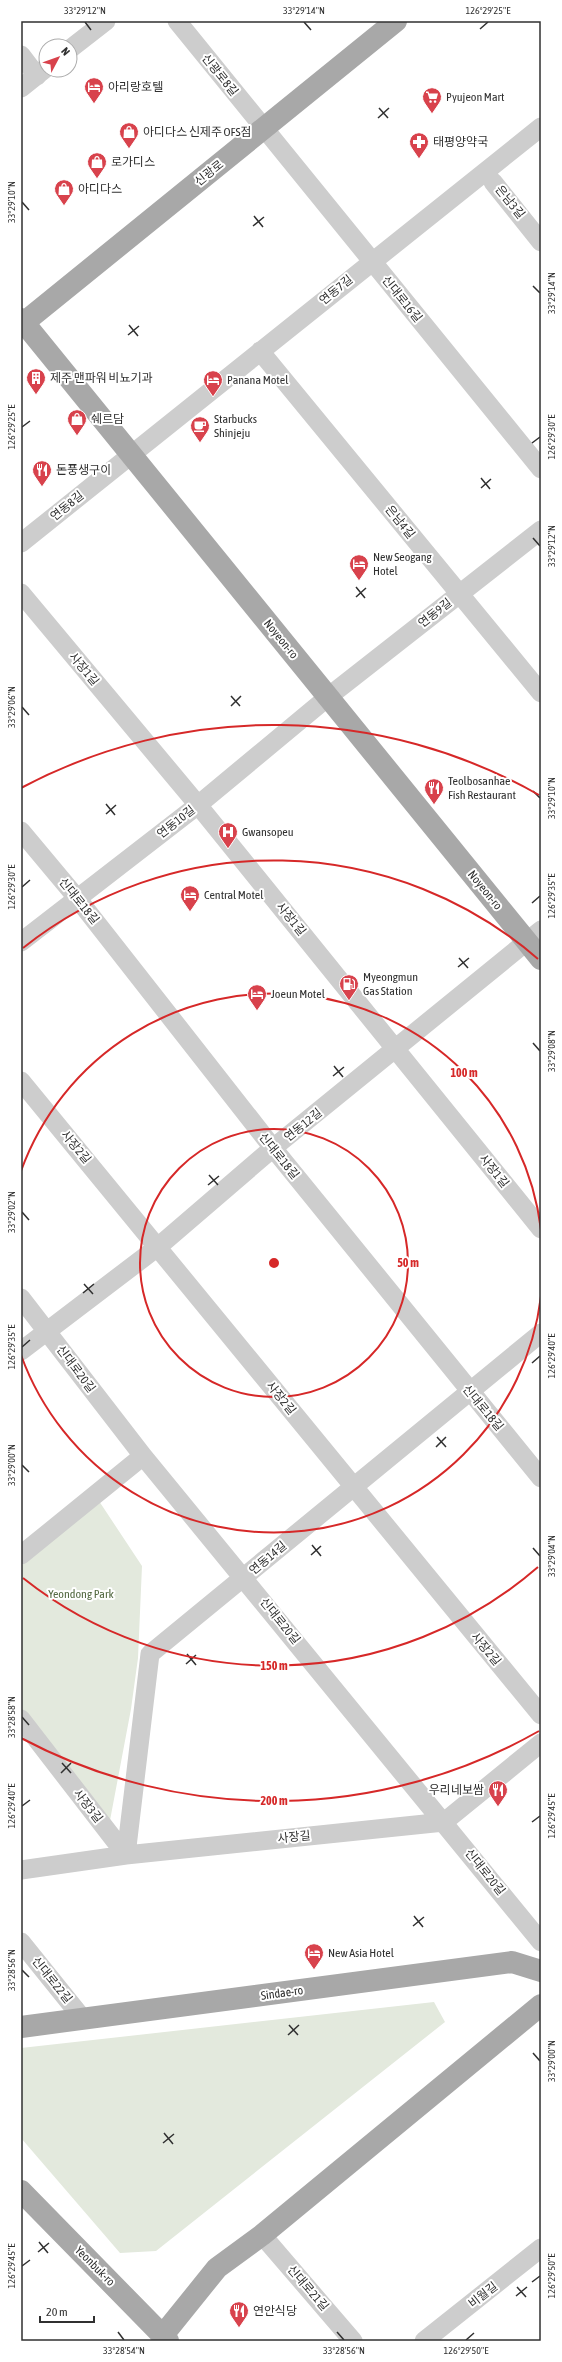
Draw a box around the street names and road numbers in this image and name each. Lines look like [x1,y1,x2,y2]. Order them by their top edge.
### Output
street label: 신광로8길 [199,51,241,99]
street label: 신광로 [192,157,226,189]
street label: 은남3길 [492,183,528,221]
street label: 연동7길 [317,272,355,308]
street label: 신대로16길 [379,273,425,325]
street label: 연동8길 [48,488,86,524]
street label: 은남4길 [382,503,418,541]
street label: 연동9길 [415,596,455,630]
street label: Noyeon-ro [261,617,301,662]
street label: 사장1길 [66,650,102,688]
street label: 연동10길 [154,803,198,841]
street label: Noyeon-ro [465,868,505,913]
street label: 신대로18길 [56,875,102,927]
street label: 사장1길 [273,900,309,938]
street label: 연동12길 [281,1106,325,1144]
street label: 사장2길 [58,1128,94,1166]
street label: 신대로18길 [256,1130,302,1182]
street label: 사장1길 [476,1152,512,1190]
street label: 신대로20길 [54,1343,98,1395]
street label: 사장2길 [263,1379,299,1417]
street label: 신대로18길 [460,1382,506,1434]
street label: 연동14길 [246,1538,290,1578]
street label: 신대로20길 [257,1595,303,1647]
street label: 사장2길 [468,1630,504,1668]
street label: 사장3길 [71,1786,105,1826]
street label: 사장길 [277,1828,311,1846]
street label: 신대로20길 [462,1846,508,1898]
street label: 신대로22길 [29,1954,75,2006]
street label: Sindae-ro [260,1983,304,2003]
street label: Yeonbuk-ro [72,2243,118,2289]
street label: 신대로21길 [285,2262,331,2314]
street label: 비월길 [466,2279,500,2311]

